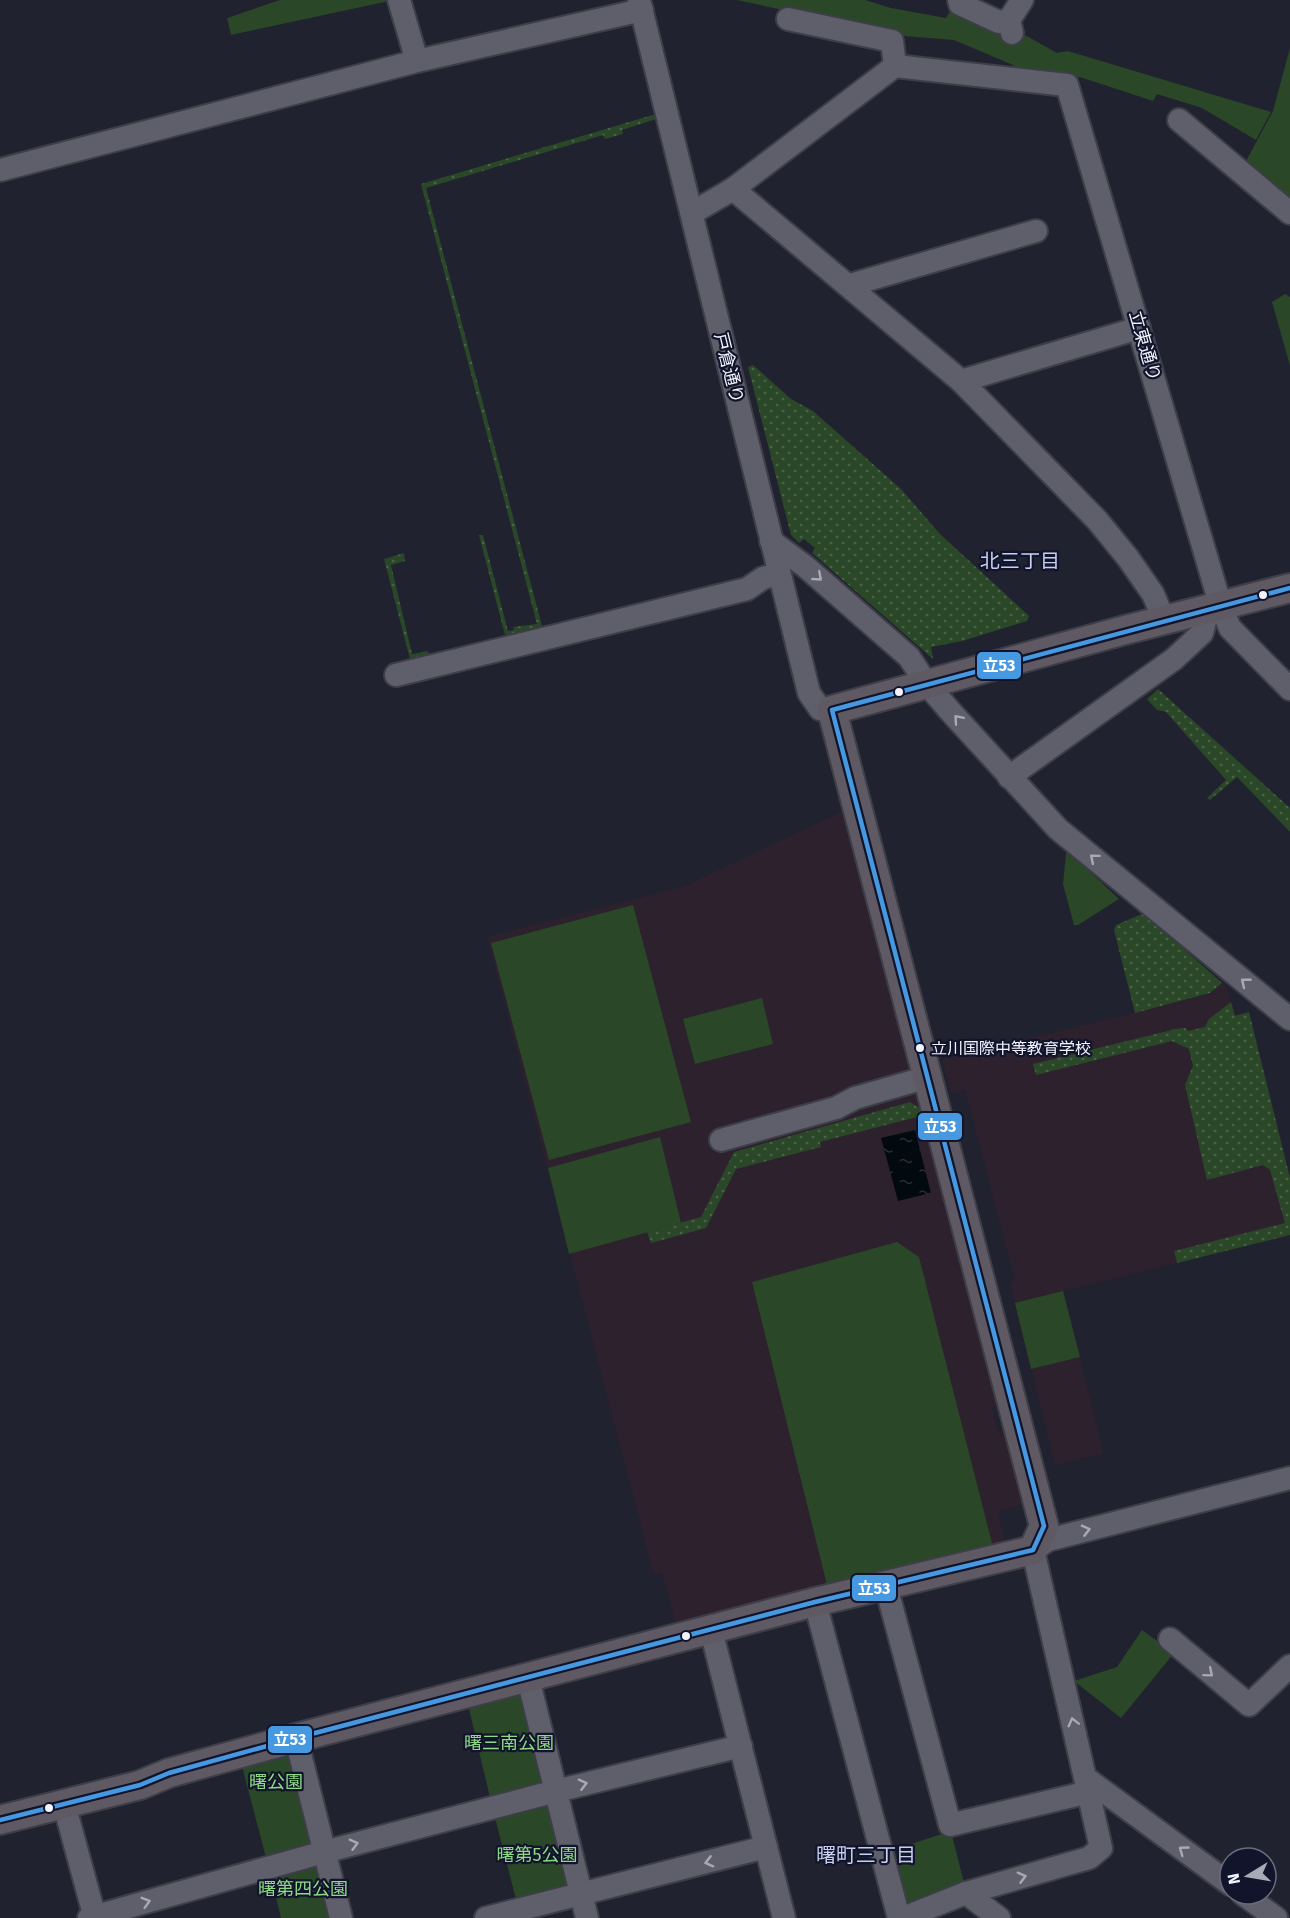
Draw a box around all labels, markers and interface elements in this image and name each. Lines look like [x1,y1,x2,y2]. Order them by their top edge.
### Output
street label: 立東通り [1125,308,1165,384]
street label: 戸倉通り [710,330,748,406]
district label: 北三丁目 [980,549,1060,573]
one-way arrow [811,570,821,581]
unlabelled marker [1257,589,1269,601]
line badge: 立53 [976,651,1022,680]
text: 立53 [983,656,1015,675]
unlabelled marker [893,686,905,698]
one-way arrow [954,715,965,726]
one-way arrow [1090,855,1101,866]
one-way arrow [1240,978,1251,989]
place label: 立川国際中等教育学校 [931,1039,1091,1058]
marker: 立川国際中等教育学校 [914,1042,926,1054]
line badge: 立53 [917,1112,963,1141]
text: 立53 [924,1117,956,1136]
one-way arrow [1081,1524,1091,1537]
line badge: 立53 [851,1574,897,1602]
text: 立53 [858,1579,890,1598]
unlabelled marker [680,1630,692,1642]
one-way arrow [1202,1665,1213,1676]
one-way arrow [1068,1717,1081,1727]
line badge: 立53 [267,1725,313,1754]
text: 立53 [274,1730,306,1749]
park label: 曙三南公園 [464,1732,554,1754]
park label: 曙公園 [249,1771,303,1793]
one-way arrow [578,1779,588,1792]
unlabelled marker [43,1802,55,1814]
one-way arrow [348,1839,359,1851]
district label: 曙町三丁目 [816,1843,916,1867]
park label: 曙第5公園 [496,1844,578,1866]
one-way arrow [1178,1846,1189,1857]
north arrow [1218,1846,1278,1906]
one-way arrow [705,1854,715,1867]
one-way arrow [1016,1872,1027,1884]
text: N [1223,1872,1244,1886]
park label: 曙第四公園 [258,1878,348,1900]
one-way arrow [140,1897,151,1909]

